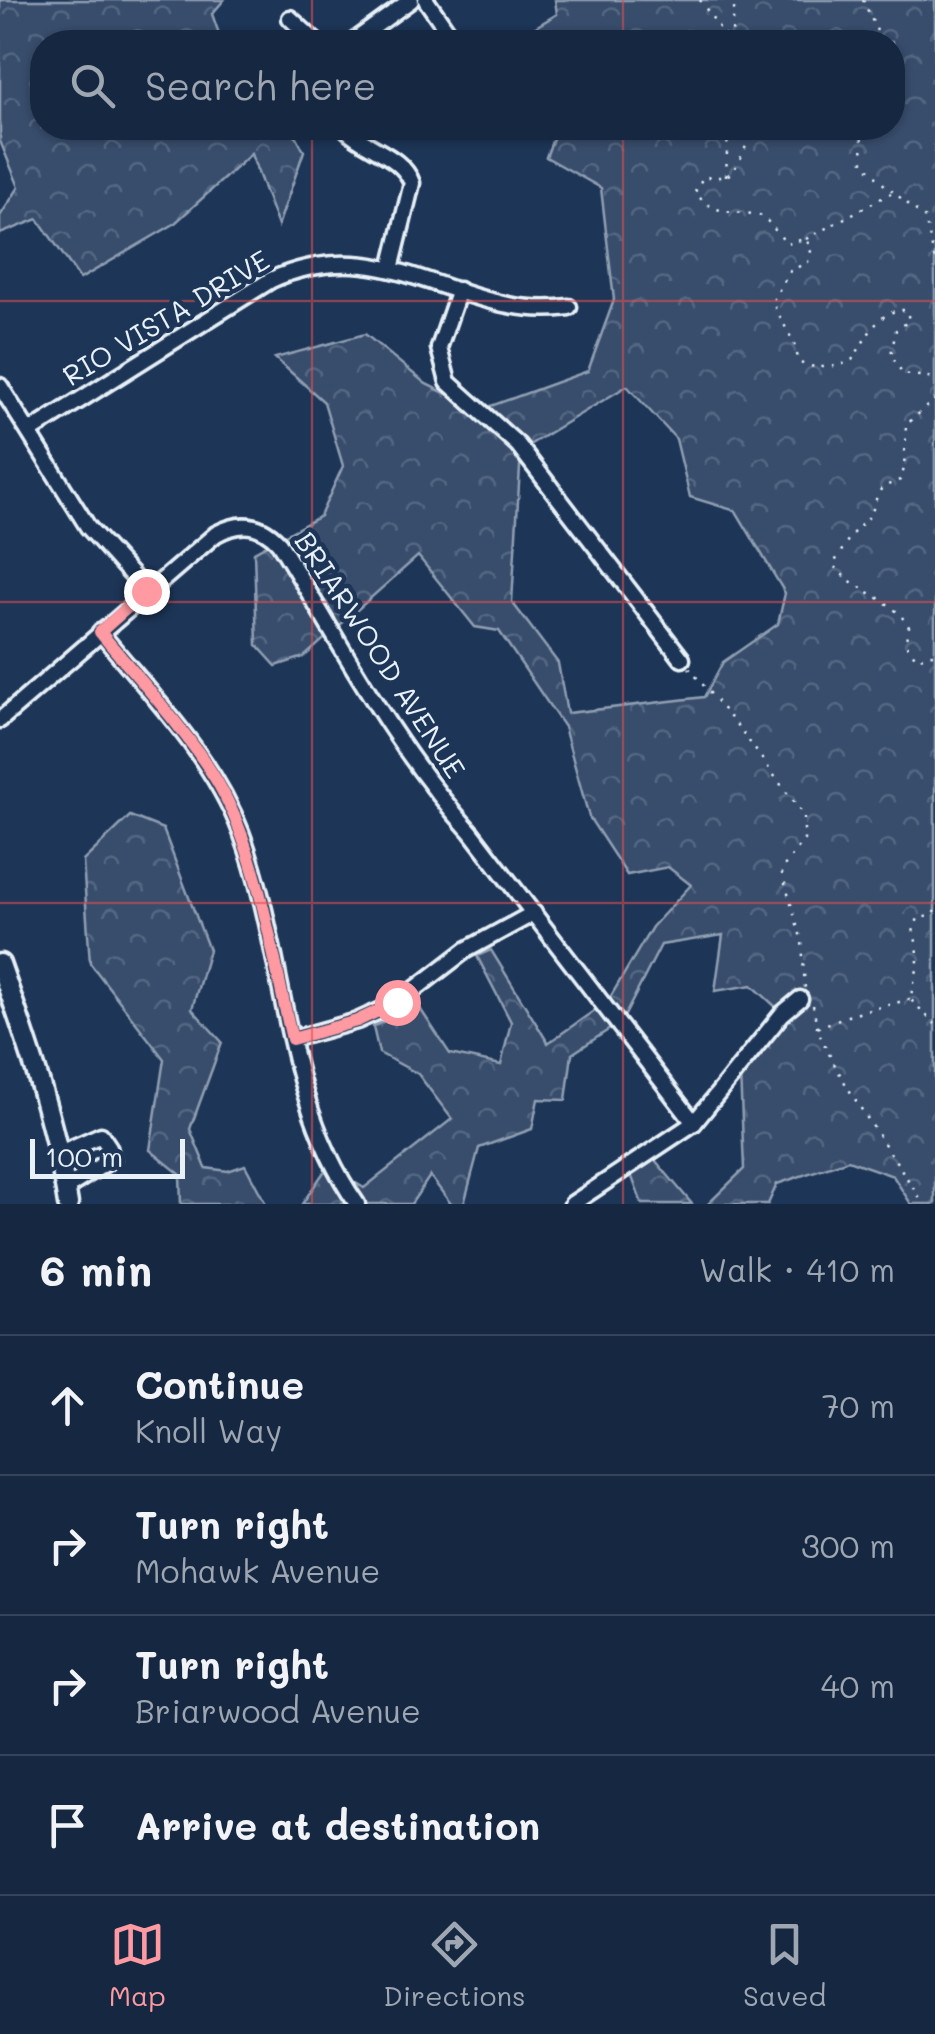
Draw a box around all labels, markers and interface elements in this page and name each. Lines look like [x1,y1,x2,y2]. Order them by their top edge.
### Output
search box [30,30,905,140]
icon: search [65,58,120,113]
text: Search here [145,60,376,110]
street label: RIO VISTA DRIVE [56,241,275,393]
street label: BRIARWOOD AVENUE [288,524,474,784]
route end [124,569,170,615]
route start [375,980,421,1026]
scale bar [30,1134,185,1178]
text: 100 m [45,1138,123,1174]
text: 6 min [40,1242,152,1297]
text: Walk · 410 m [699,1248,895,1290]
text: Continue [135,1359,304,1409]
icon: ahead [40,1378,95,1433]
text: 70 m [822,1384,895,1426]
text: Knoll Way [135,1409,282,1451]
text: Turn right [135,1499,329,1549]
icon: right [40,1518,95,1573]
text: 300 m [801,1524,895,1566]
text: Mohawk Avenue [135,1549,380,1591]
text: Turn right [135,1639,329,1689]
icon: right [40,1658,95,1713]
text: 40 m [821,1664,895,1706]
text: Briarwood Avenue [135,1689,421,1731]
icon: arrive [40,1798,95,1853]
text: Arrive at destination [135,1800,540,1850]
tab: Map [109,1917,166,2013]
tab: Directions [383,1917,526,2013]
tab: Saved [743,1917,826,2013]

